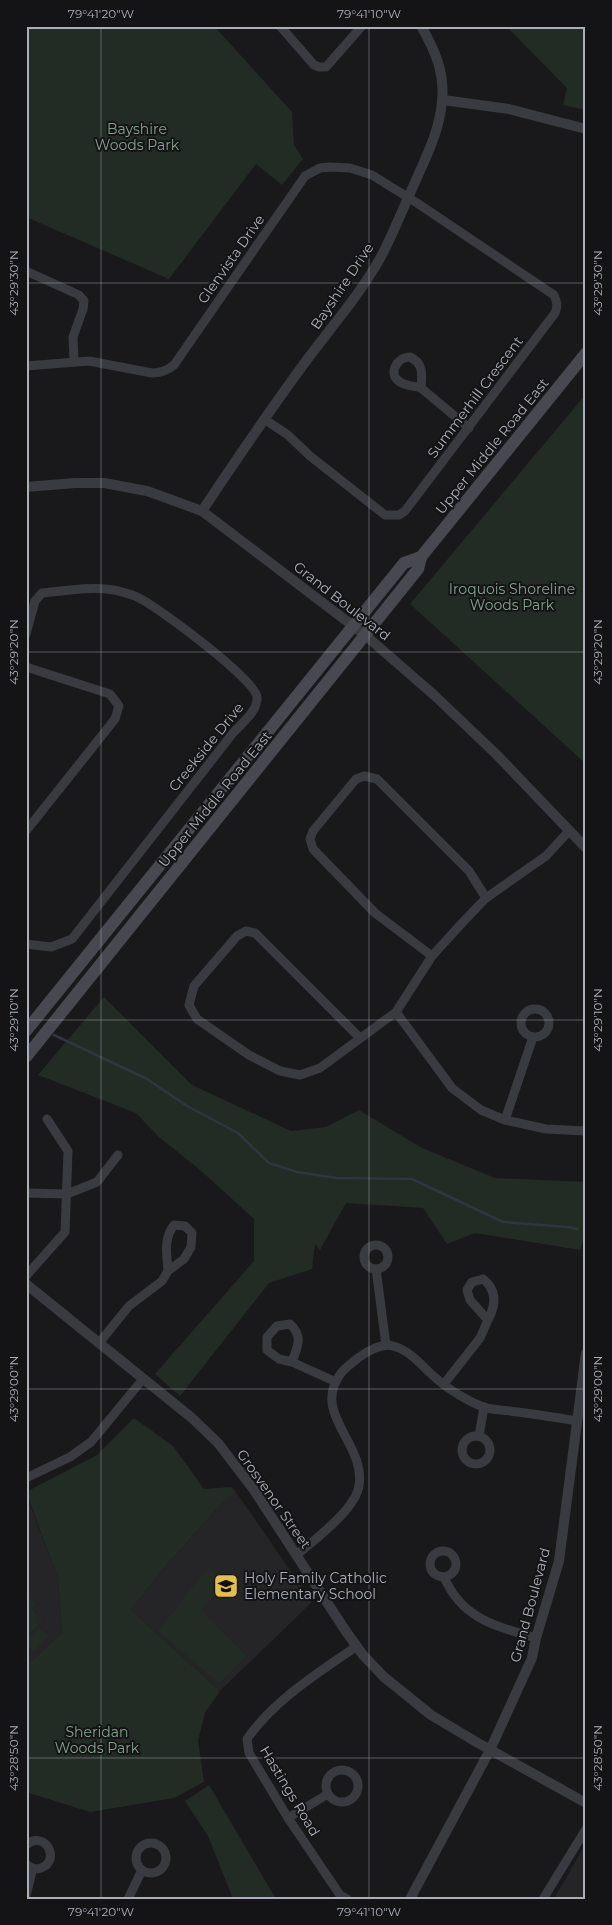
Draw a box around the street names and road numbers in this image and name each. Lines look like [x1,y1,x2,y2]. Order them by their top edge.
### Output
street label: Glenvista Drive [194,211,268,307]
street label: Bayshire Drive [306,239,378,333]
street label: Summerhill Crescent [423,332,527,462]
street label: Upper Middle Road East [431,374,553,518]
street label: Grand Boulevard [290,558,394,644]
street label: Creekside Drive [165,699,247,795]
street label: Upper Middle Road East [154,727,276,871]
street label: Grosvenor Street [233,1446,315,1553]
street label: Grand Boulevard [506,1546,554,1664]
street label: Hastings Road [256,1743,324,1839]

